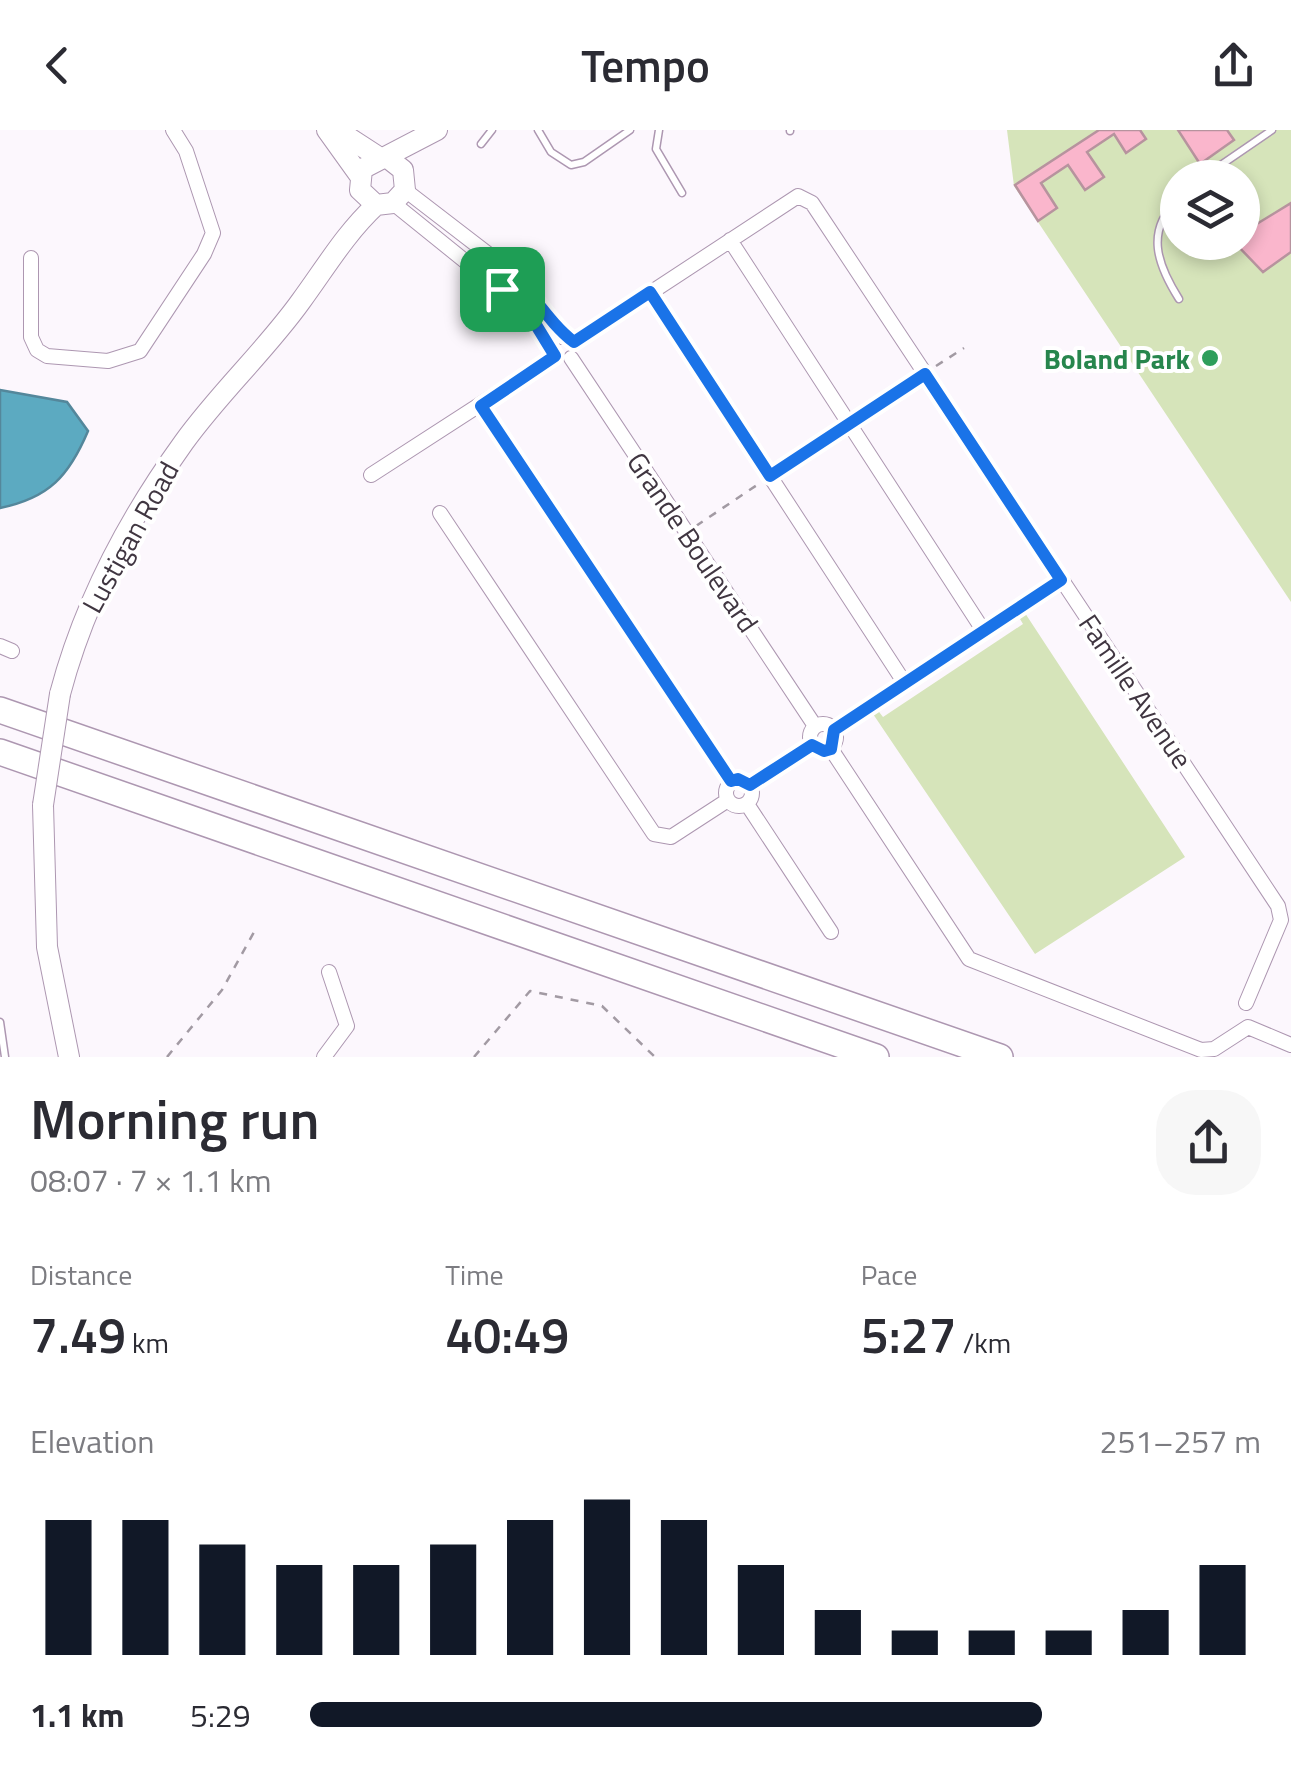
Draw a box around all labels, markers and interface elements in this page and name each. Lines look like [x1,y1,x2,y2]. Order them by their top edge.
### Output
text: Tempo [581,31,710,99]
icon: back [30,38,85,93]
icon: share [1206,38,1261,93]
map controls [1160,160,1260,260]
button: layers [1160,160,1260,260]
pin [460,247,545,332]
icon: arrive [475,262,530,317]
place label: Boland Park [1044,337,1191,380]
marker: Boland Park [1199,347,1221,369]
street label: Grande Boulevard [617,443,769,641]
street label: Lustigan Road [71,453,189,621]
street label: Famille Avenue [1068,605,1204,777]
text: Morning run [30,1077,319,1160]
button: share [1156,1090,1261,1195]
text: 08:07 · 7 × 1.1 km [30,1156,271,1204]
text: Distance [30,1253,132,1296]
text: Time [445,1253,504,1296]
text: Pace [861,1253,917,1296]
text: 7.49 [30,1296,126,1372]
text: 40:49 [445,1296,569,1372]
text: 5:27 [861,1296,957,1372]
text: km [126,1321,169,1364]
text: /km [957,1321,1011,1364]
text: Elevation [30,1417,154,1465]
text: 251–257 m [1099,1417,1261,1465]
text: 1.1 km [30,1691,124,1739]
text: 5:29 [190,1691,251,1739]

